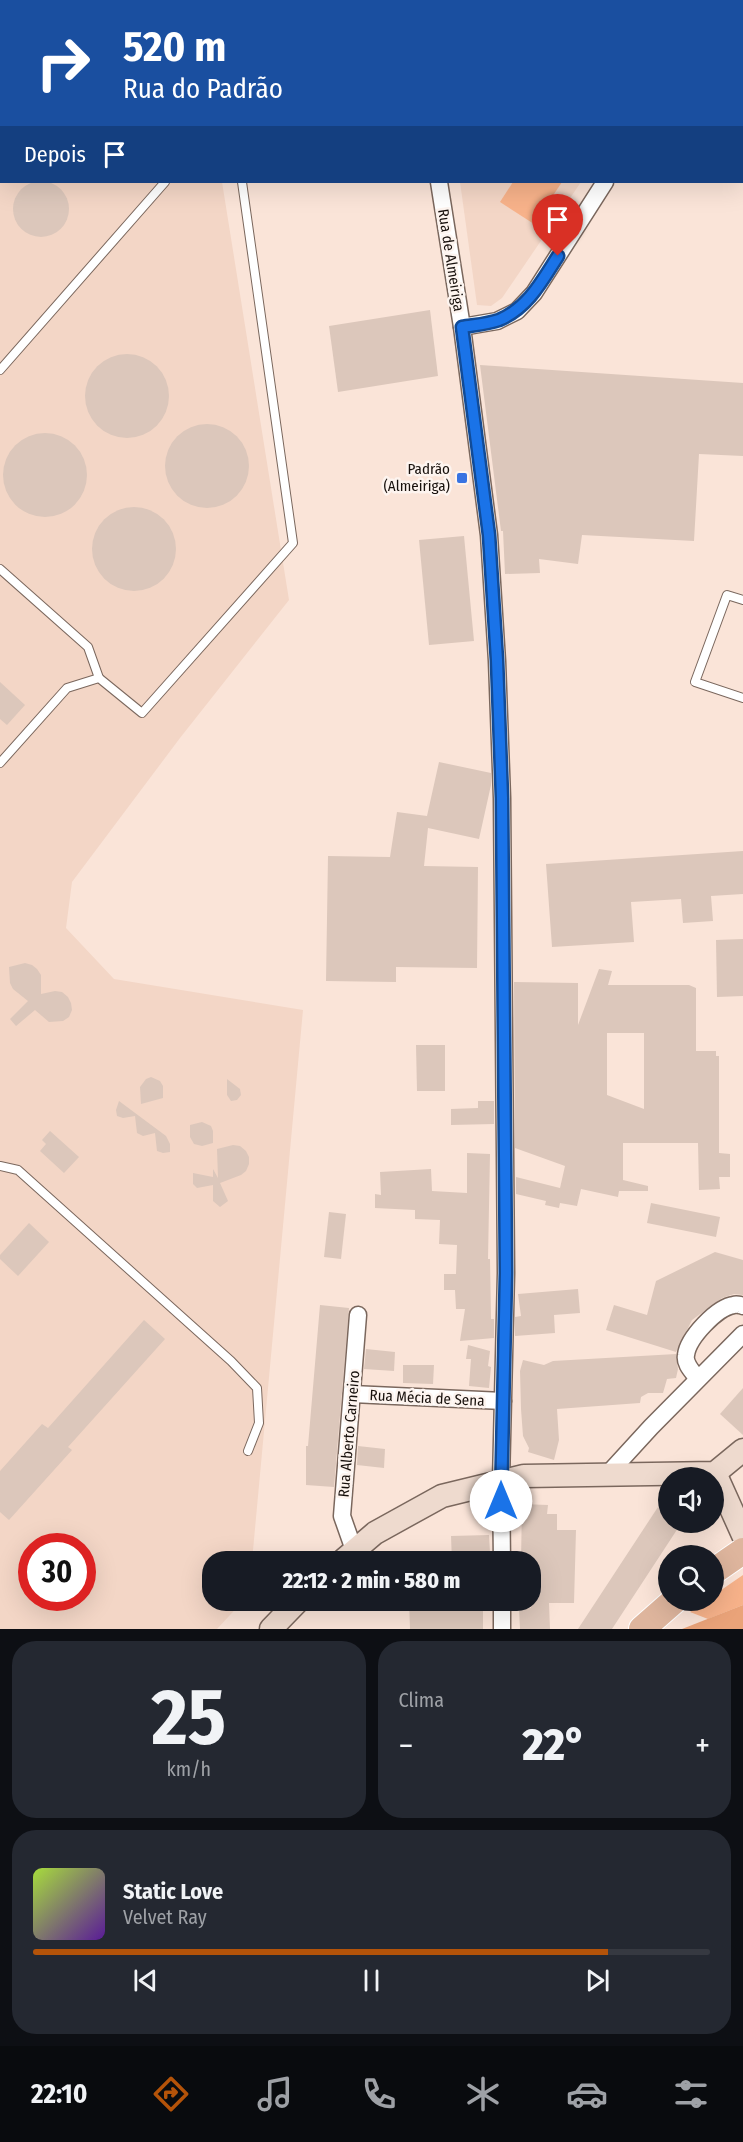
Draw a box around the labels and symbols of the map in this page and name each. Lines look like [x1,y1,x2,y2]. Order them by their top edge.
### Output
pin [532,194,583,256]
street label: Rua de Almeiriga [434,207,468,313]
place label: Padrão (Almeiriga) [383,460,450,495]
marker: Padrão (Almeiriga) [455,471,469,485]
street label: Rua Alberto Carneiro [334,1370,364,1498]
street label: Rua Mécia de Sena [369,1386,485,1410]
position arrow [469,1469,533,1533]
speed limit sign: 30 [18,1533,96,1611]

